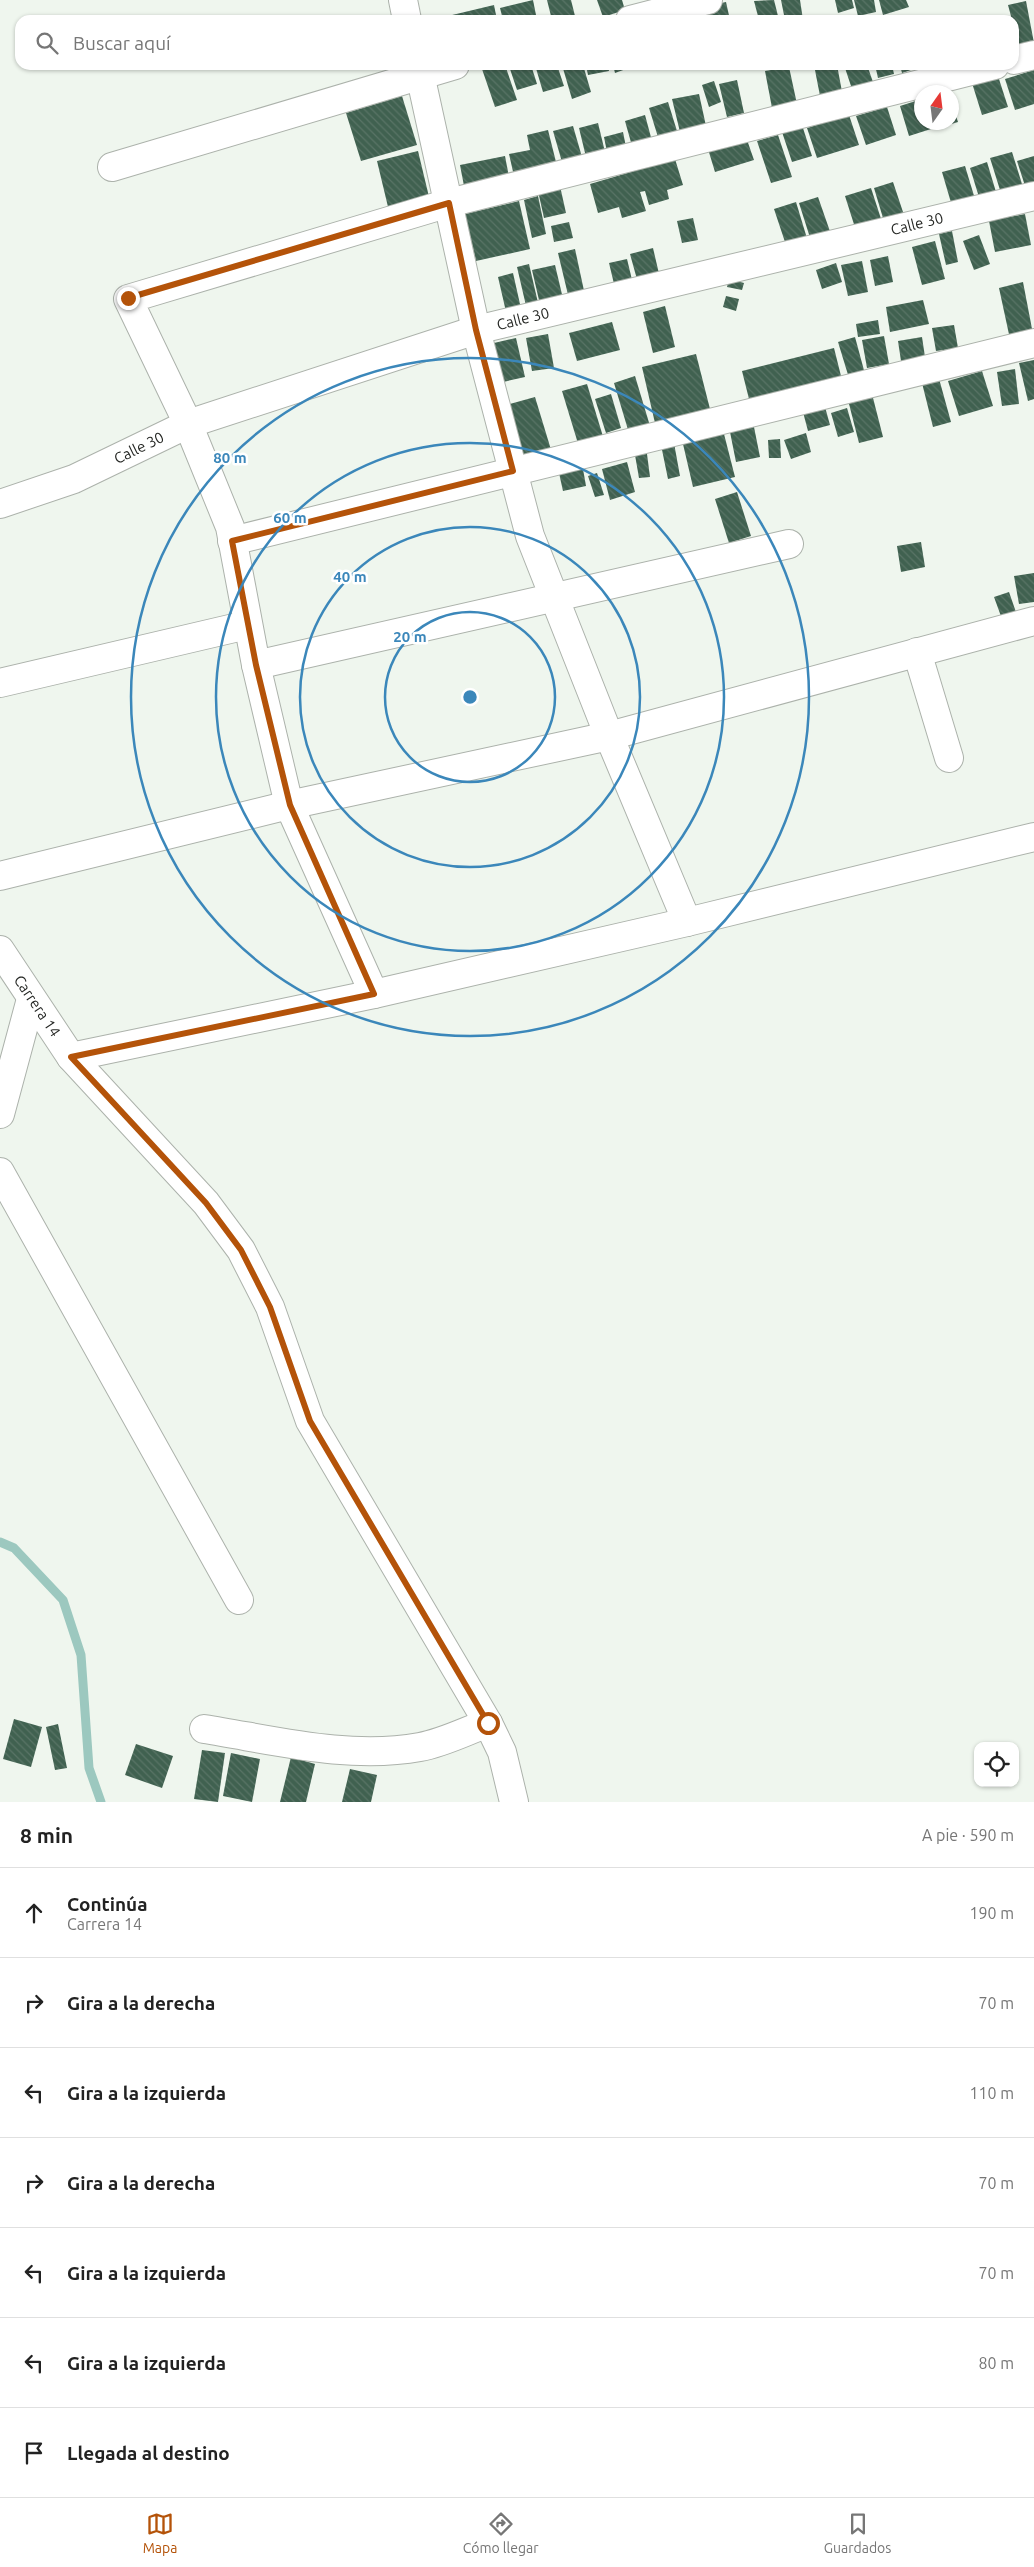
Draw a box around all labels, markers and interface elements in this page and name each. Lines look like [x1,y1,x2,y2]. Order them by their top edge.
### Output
search box [15,15,1019,70]
icon: search [33,29,61,57]
text: Buscar aquí [73,32,171,54]
north arrow [914,85,959,130]
street label: Calle 30 [889,209,945,238]
route end [117,287,140,310]
street label: Calle 30 [495,304,551,333]
street label: Calle 30 [111,428,167,467]
text: 80 m [213,449,247,466]
text: 60 m [273,509,307,526]
text: 40 m [333,568,367,585]
text: 20 m [393,628,427,645]
centre of rings [461,688,479,706]
street label: Carrera 14 [11,972,64,1040]
route start [477,1712,500,1735]
map controls [974,1742,1019,1787]
button: locate [974,1742,1019,1787]
text: 8 min [20,1823,73,1847]
text: A pie · 590 m [922,1826,1014,1844]
text: Continúa [67,1893,148,1915]
icon: ahead [20,1899,48,1927]
text: 190 m [969,1904,1014,1922]
text: Carrera 14 [67,1915,142,1933]
icon: right [20,1989,48,2017]
text: Gira a la derecha [67,1992,215,2014]
text: 70 m [978,1994,1014,2012]
icon: left [20,2079,48,2107]
text: Gira a la izquierda [67,2082,226,2104]
text: 110 m [969,2084,1014,2102]
icon: right [20,2169,48,2197]
text: Gira a la derecha [67,2172,215,2194]
text: 70 m [978,2174,1014,2192]
icon: left [20,2259,48,2287]
text: Gira a la izquierda [67,2262,226,2284]
text: 70 m [978,2264,1014,2282]
icon: left [20,2349,48,2377]
text: Gira a la izquierda [67,2352,226,2374]
text: 80 m [978,2354,1014,2372]
icon: arrive [20,2439,48,2467]
text: Llegada al destino [67,2442,230,2464]
tab: Mapa [143,2510,177,2556]
tab: Cómo llegar [463,2510,538,2556]
tab: Guardados [824,2510,891,2556]

